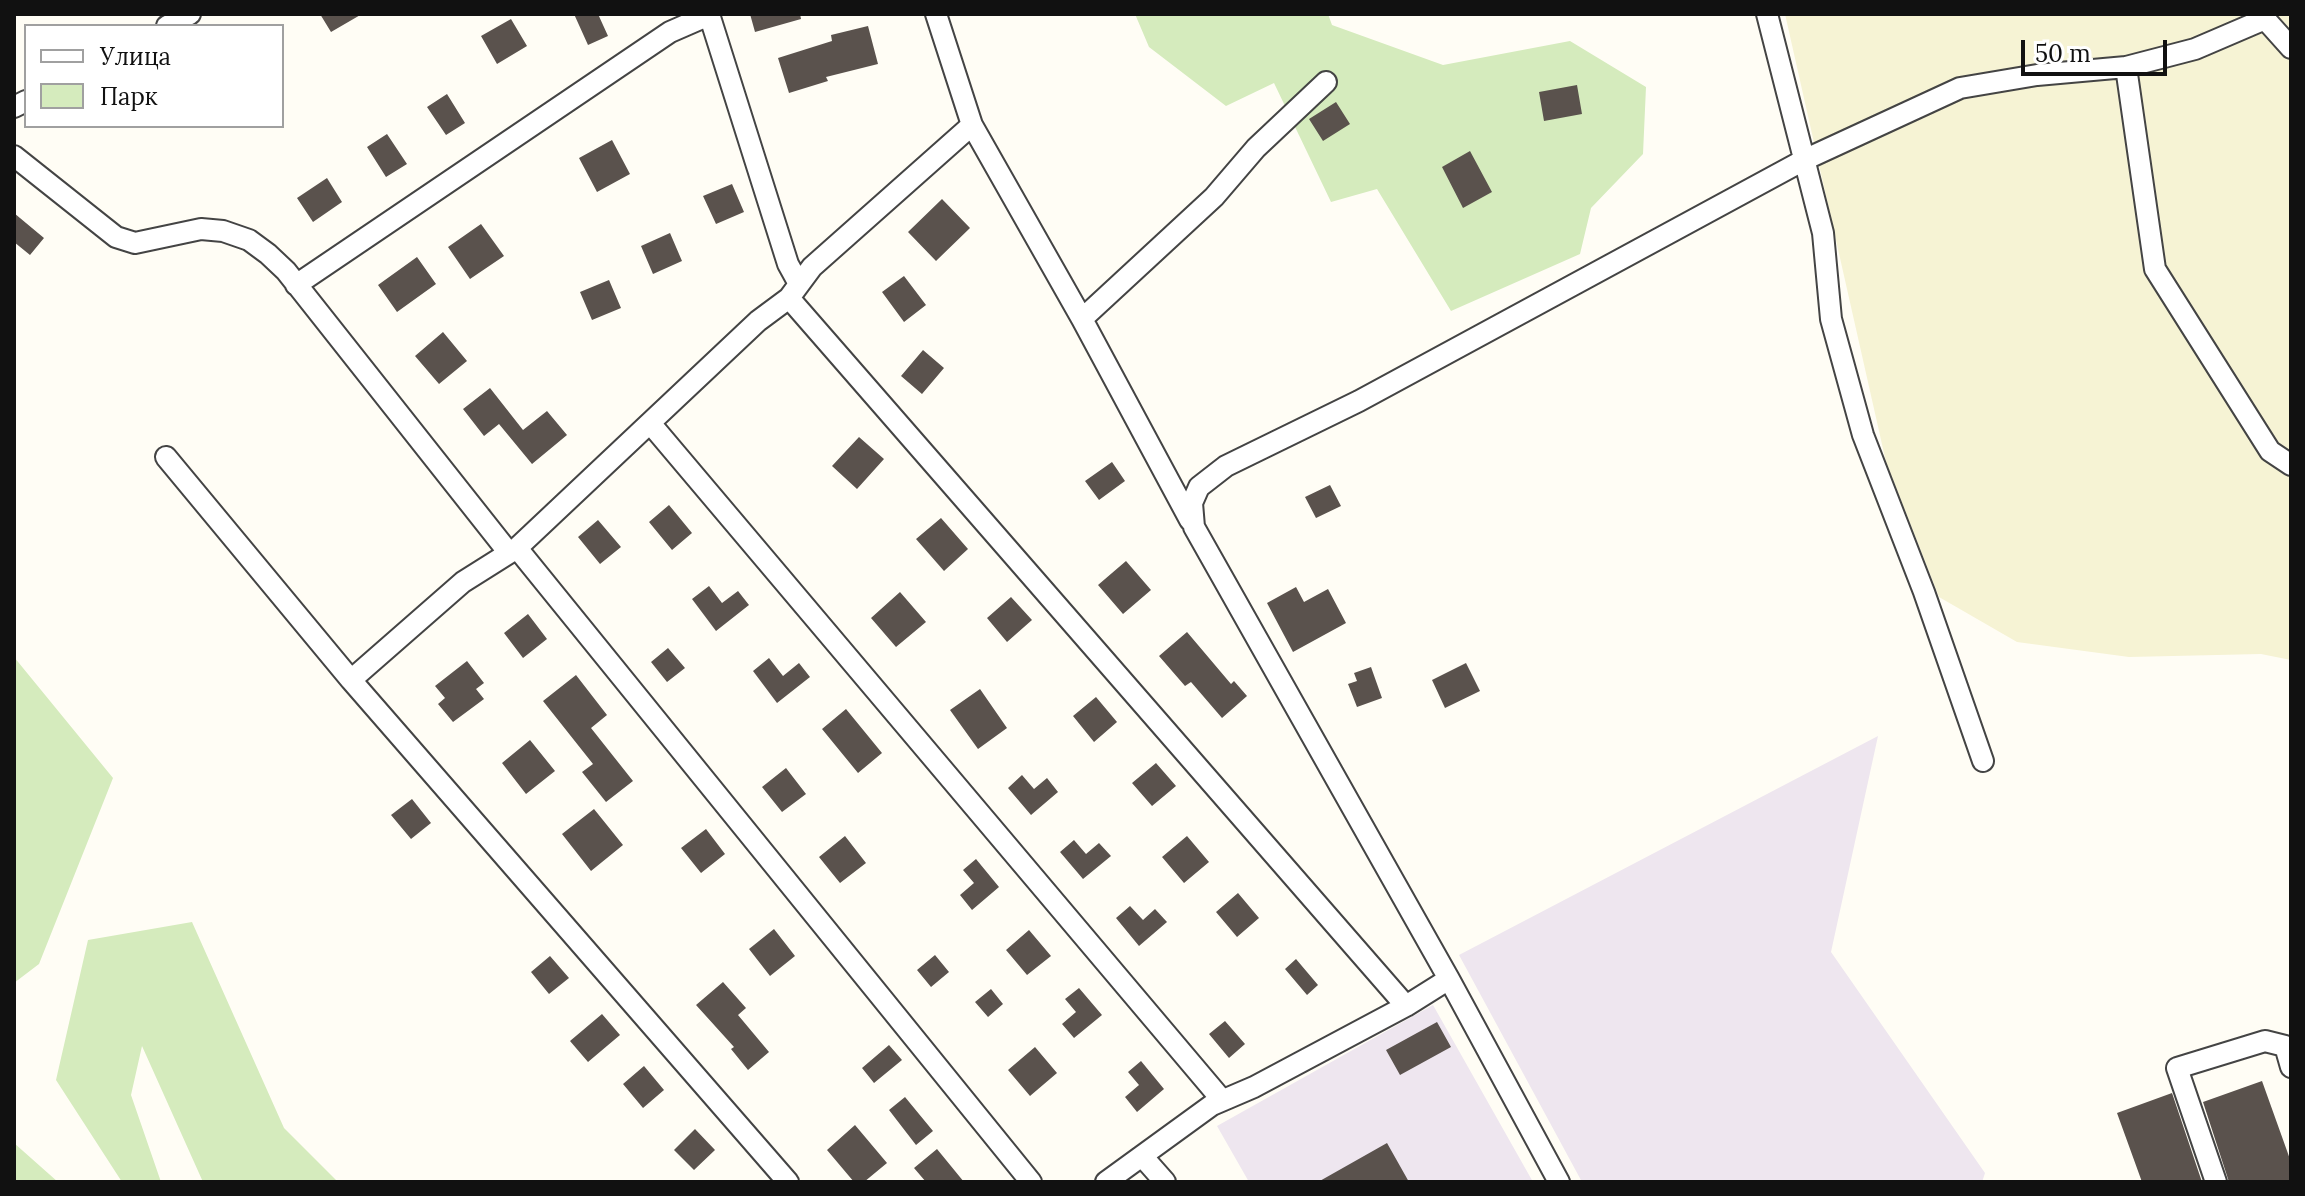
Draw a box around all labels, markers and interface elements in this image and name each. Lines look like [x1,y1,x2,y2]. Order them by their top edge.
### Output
legend [24,24,284,128]
scale bar [2025,24,2171,74]
text: 50 m [2035,38,2091,69]
text: Улица [100,41,171,72]
text: Парк [100,81,158,112]

